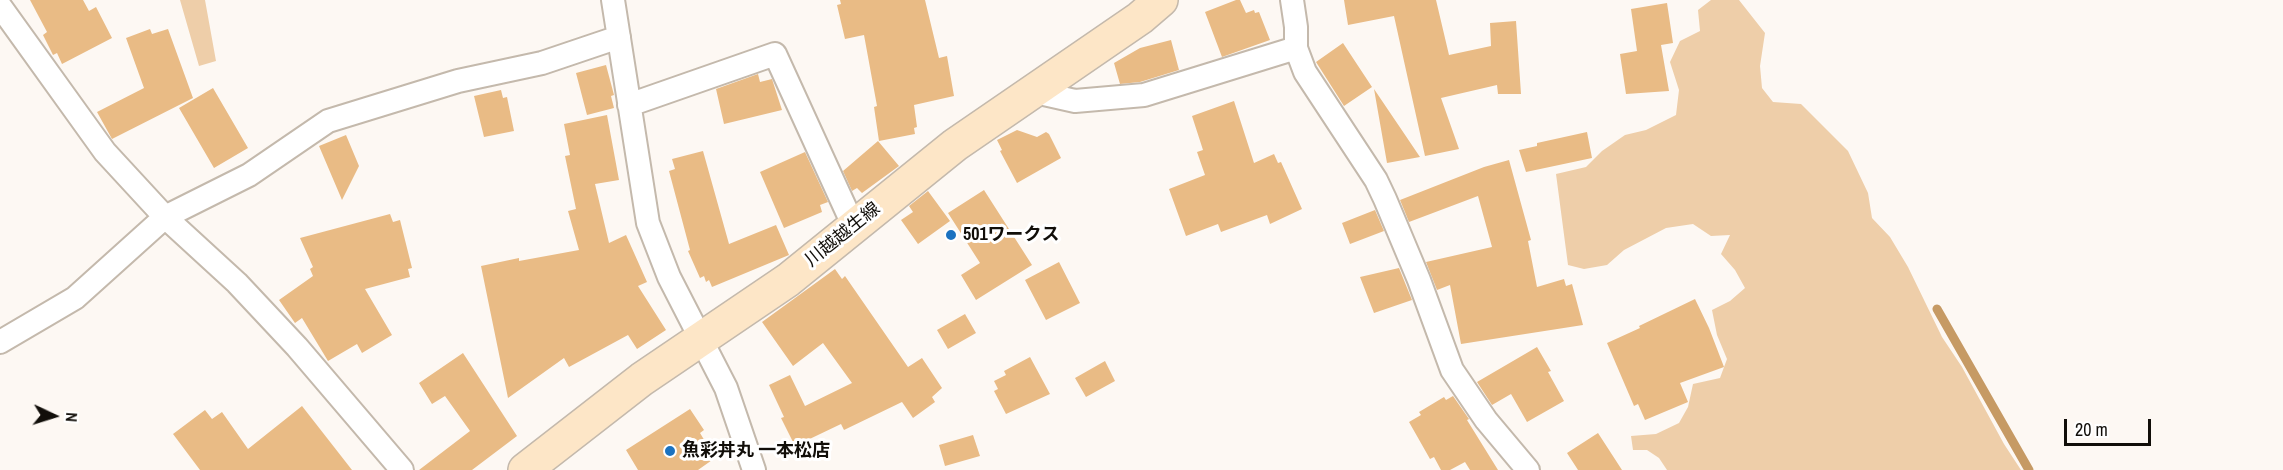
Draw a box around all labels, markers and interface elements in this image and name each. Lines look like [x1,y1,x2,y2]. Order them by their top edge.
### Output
street label: 川越越生線 [801,198,885,272]
place label: 501ワークス [963,224,1060,246]
marker: 501ワークス [944,228,958,242]
north arrow [24,386,84,446]
scale bar [2067,407,2154,445]
text: N [61,412,83,423]
text: 20 m [2075,417,2108,442]
place label: 魚彩丼丸 一本松店 [682,440,830,462]
marker: 魚彩丼丸 一本松店 [663,444,677,458]

